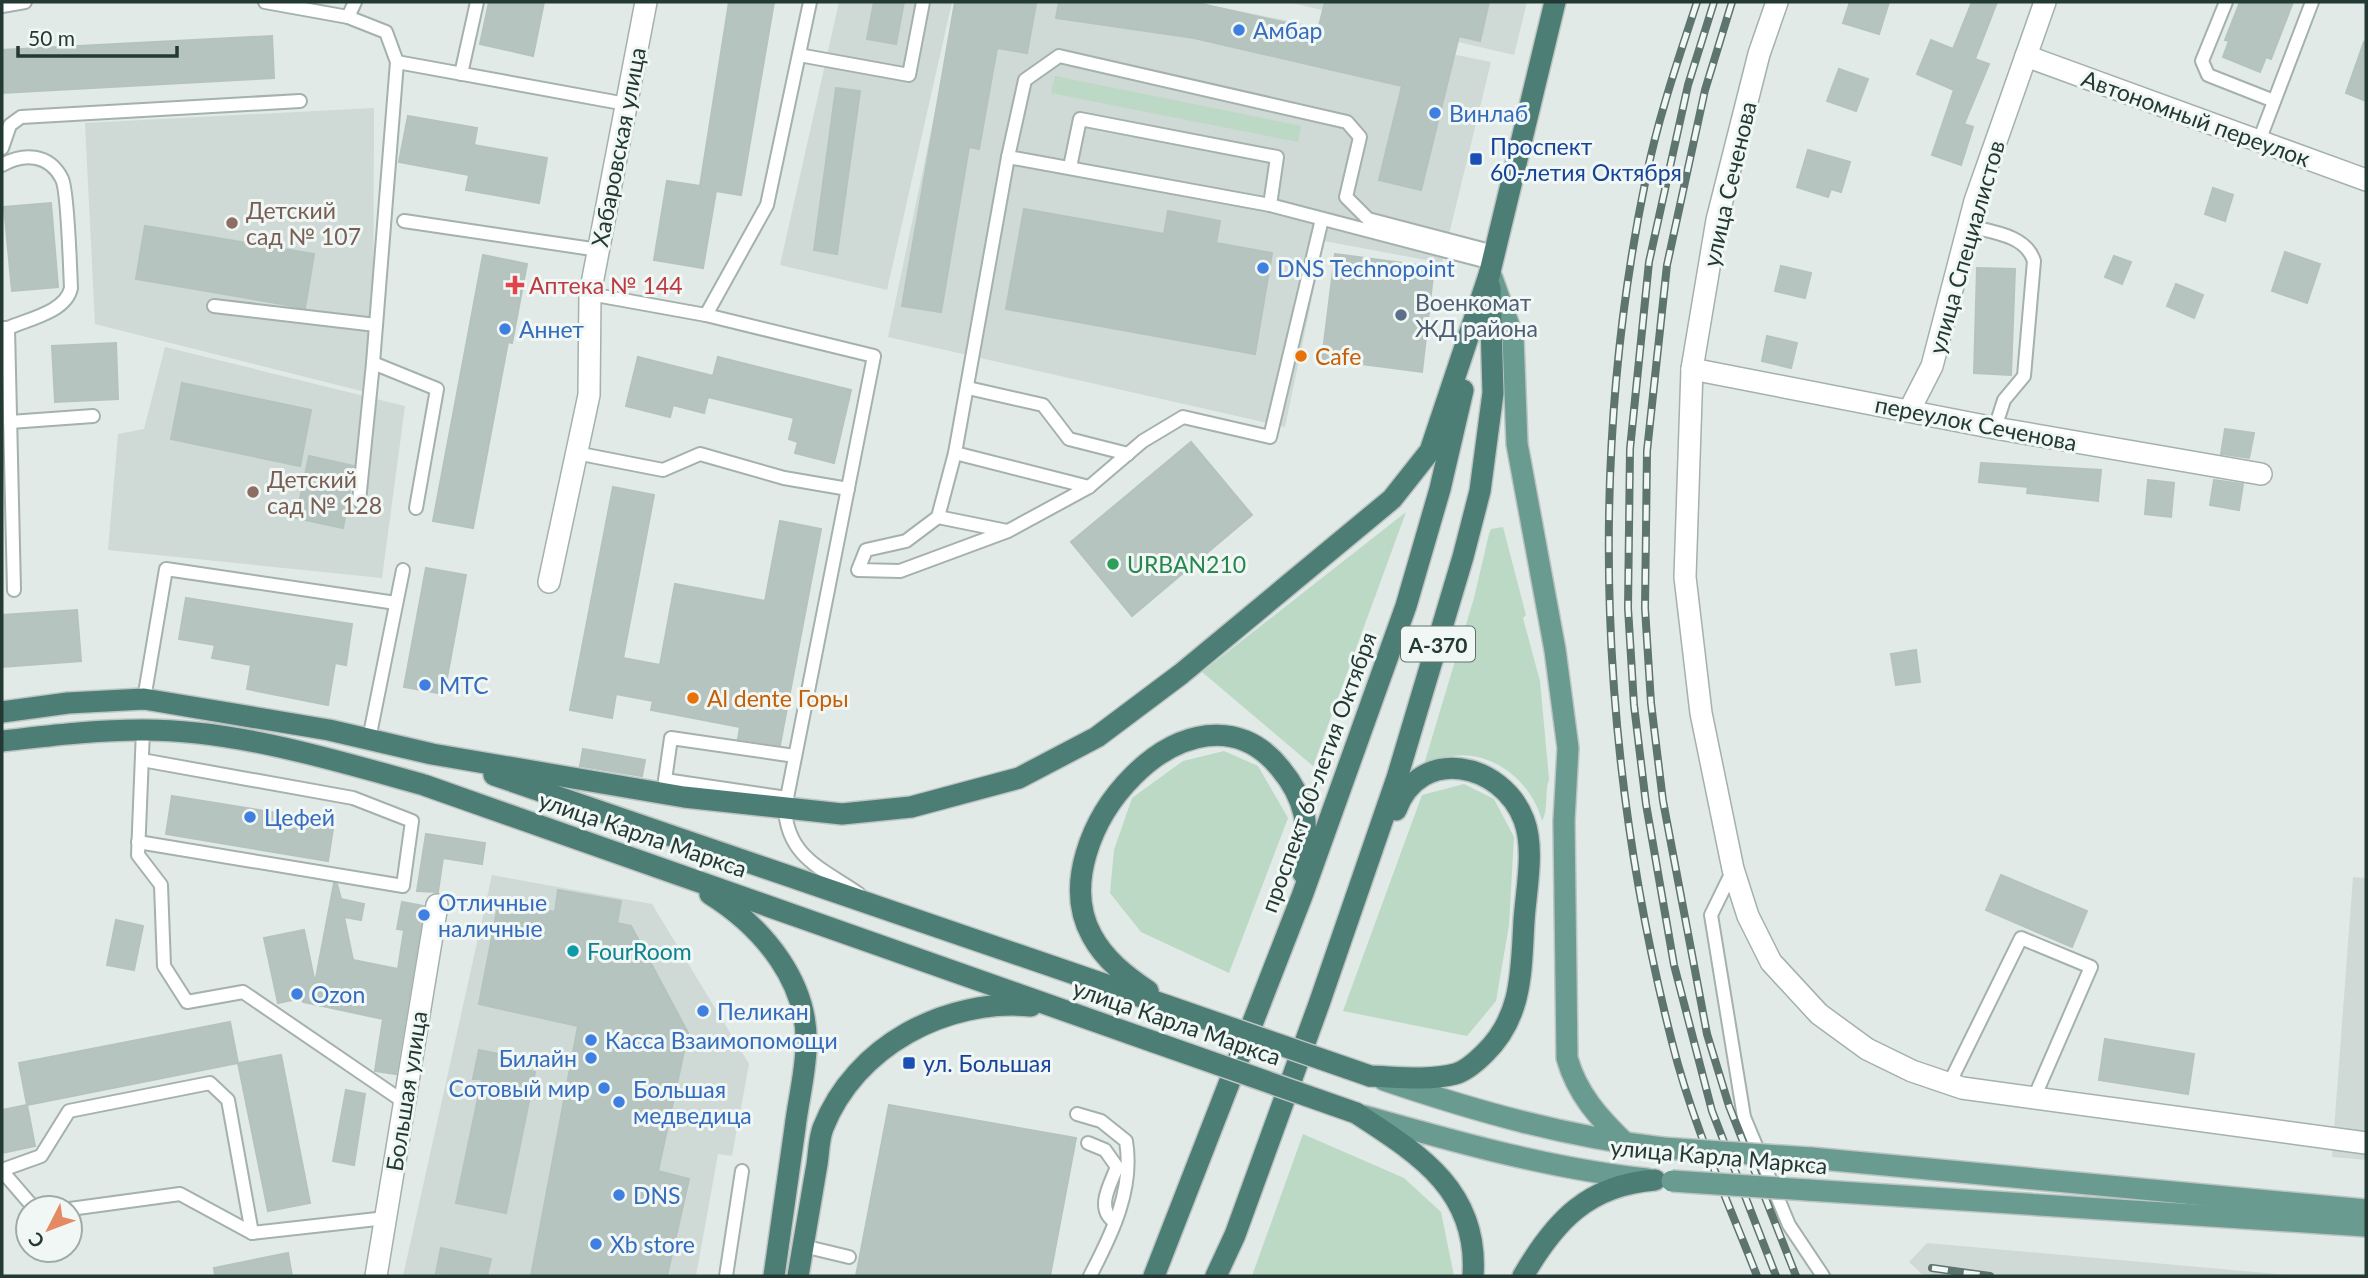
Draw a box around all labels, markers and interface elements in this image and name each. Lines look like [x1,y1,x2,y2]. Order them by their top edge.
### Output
scale bar [18,14,177,58]
place label: Амбар [1253,16,1322,44]
marker: Амбар [1231,22,1247,38]
text: 50 m [28,25,75,50]
street label: Хабаровская улица [585,45,651,249]
street label: Автономный переулок [2078,64,2314,172]
place label: Винлаб [1449,99,1528,127]
street label: улица Сеченова [1696,99,1762,269]
marker: Винлаб [1427,105,1443,121]
place label: Проспект 60-летия Октября [1490,132,1682,186]
street label: улица Специалистов [1922,137,2010,357]
marker: Проспект 60-летия Октября [1468,151,1484,167]
place label: Детский сад № 107 [246,196,361,250]
marker: Детский сад № 107 [224,215,240,231]
place label: DNS Technopoint [1277,254,1455,282]
marker: DNS Technopoint [1255,260,1271,276]
place label: Аптека № 144 [529,271,682,299]
marker: Аптека № 144 [507,277,523,293]
place label: Военкомат ЖД района [1415,288,1538,342]
marker: Военкомат ЖД района [1393,307,1409,323]
place label: Аннет [519,315,584,343]
marker: Аннет [497,321,513,337]
place label: Cafe [1315,342,1361,370]
marker: Cafe [1293,348,1309,364]
street label: переулок Сеченова [1873,390,2079,456]
place label: Детский сад № 128 [267,465,382,519]
marker: Детский сад № 128 [245,484,261,500]
place label: URBAN210 [1127,550,1246,578]
marker: URBAN210 [1105,556,1121,572]
road number: А-370 [1401,626,1475,662]
street label: проспект 60-летия Октября [1254,628,1382,916]
place label: МТС [439,671,489,699]
marker: МТС [417,677,433,693]
place label: Al dente Горы [707,684,849,712]
marker: Al dente Горы [685,690,701,706]
street label: улица Карла Маркса [535,785,751,883]
place label: Цефей [264,803,335,831]
marker: Цефей [242,809,258,825]
place label: Отличные наличные [438,888,547,942]
marker: Отличные наличные [416,907,432,923]
place label: FourRoom [587,937,692,965]
marker: FourRoom [565,943,581,959]
street label: улица Карла Маркса [1069,973,1285,1071]
place label: Ozon [311,980,365,1008]
marker: Ozon [289,986,305,1002]
place label: Пеликан [717,997,809,1025]
marker: Пеликан [695,1003,711,1019]
street label: Большая улица [380,1009,432,1173]
place label: Касса Взаимопомощи [605,1026,838,1054]
marker: Касса Взаимопомощи [583,1032,599,1048]
place label: Билайн [499,1044,577,1072]
place label: ул. Большая [923,1049,1052,1077]
marker: Билайн [583,1050,599,1066]
marker: ул. Большая [901,1055,917,1071]
place label: Сотовый мир [449,1074,590,1102]
place label: Большая медведица [633,1075,752,1129]
marker: Сотовый мир [596,1080,612,1096]
marker: Большая медведица [611,1094,627,1110]
street label: улица Карла Маркса [1609,1133,1829,1179]
place label: DNS [633,1181,681,1209]
marker: DNS [611,1187,627,1203]
north arrow [14,1194,84,1264]
text: С [23,1228,49,1253]
place label: Xb store [610,1230,695,1258]
marker: Xb store [588,1236,604,1252]

